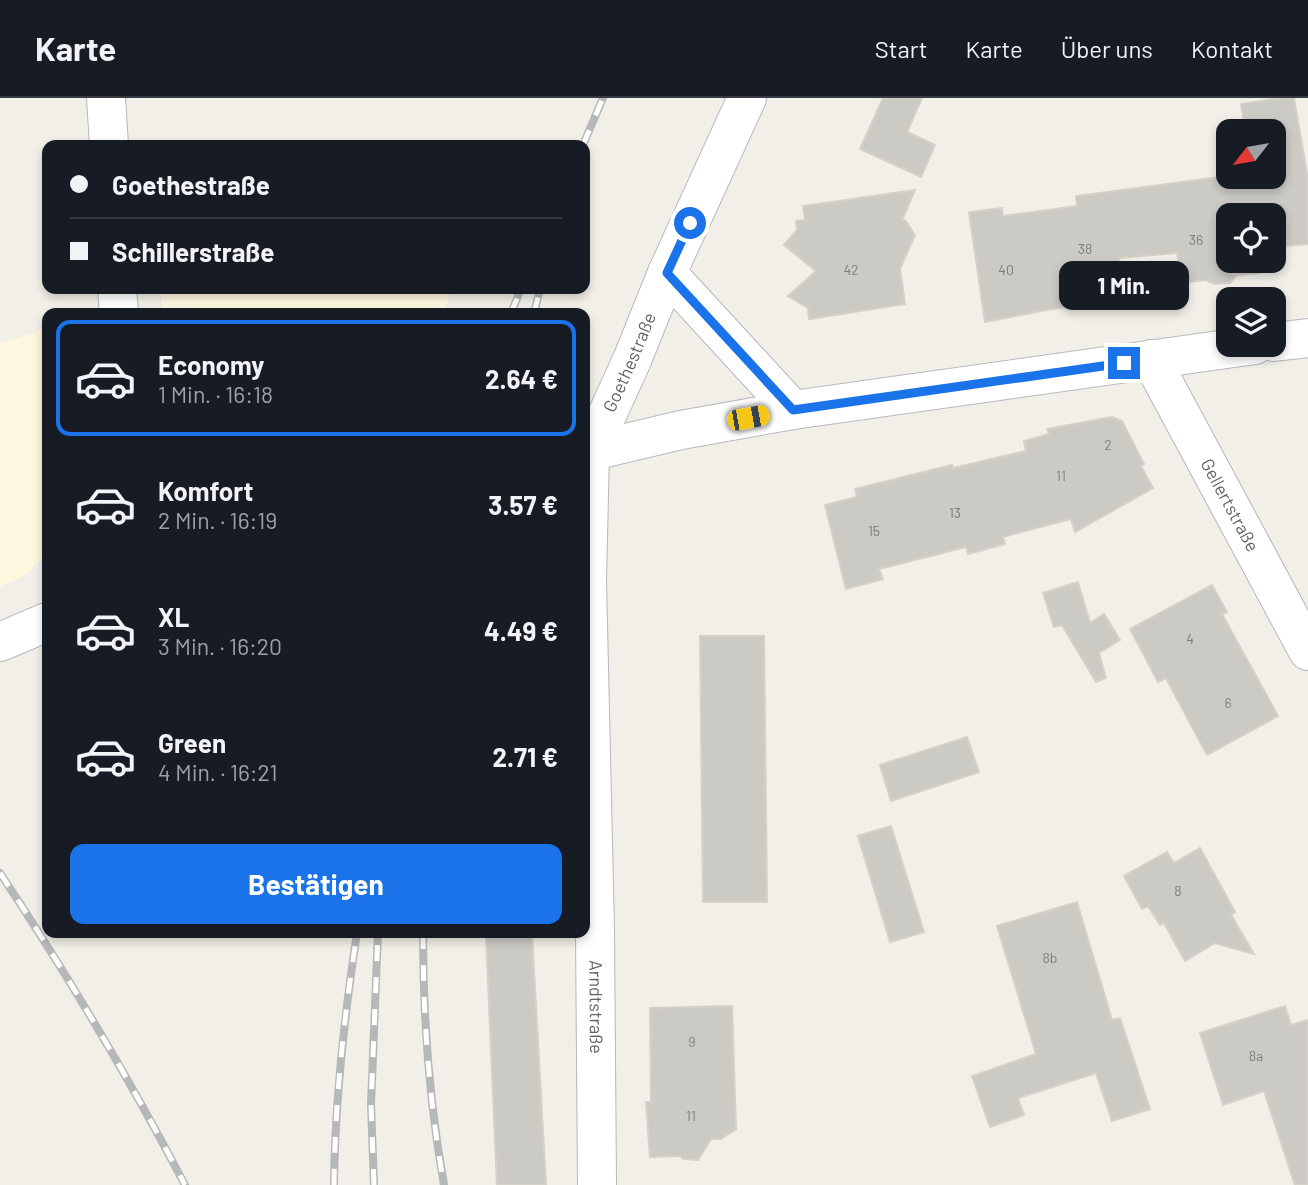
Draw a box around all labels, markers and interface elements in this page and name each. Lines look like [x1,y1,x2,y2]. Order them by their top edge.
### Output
text: Karte [35,28,116,68]
text: Start [875,34,928,63]
text: Karte [966,34,1023,63]
text: Über uns [1061,34,1153,63]
text: Kontakt [1191,34,1273,63]
north arrow [1216,119,1286,189]
map controls [1216,119,1286,357]
text: Goethestraße [112,169,270,200]
button: locate [1216,203,1286,273]
route start [674,207,706,239]
house number: 36 [1189,231,1203,248]
text: Schillerstraße [112,236,274,267]
house number: 38 [1078,240,1092,257]
house number: 42 [843,261,859,278]
house number: 40 [998,261,1014,278]
callout: 1 Min. [1059,261,1189,310]
text: 1 Min. [1097,271,1151,299]
button: layers [1216,287,1286,357]
street label: Goethestraße [598,309,660,415]
icon: car [74,347,137,410]
route end [1108,347,1140,379]
text: Economy [158,349,264,380]
text: 2.64 € [485,363,558,394]
text: 1 Min. · 16:18 [158,380,273,408]
car [726,404,771,432]
house number: 2 [1104,436,1112,453]
street label: Gellertstraße [1197,454,1264,555]
house number: 11 [1056,467,1066,484]
icon: car [74,473,137,536]
text: Komfort [158,475,253,506]
text: 3.57 € [488,489,558,520]
house number: 13 [949,504,961,521]
text: 2 Min. · 16:19 [158,506,277,534]
house number: 15 [868,522,880,539]
icon: car [74,599,137,662]
text: XL [158,601,189,632]
text: 4.49 € [484,615,558,646]
house number: 4 [1186,630,1194,647]
text: 3 Min. · 16:20 [158,632,282,660]
house number: 6 [1224,694,1232,711]
icon: car [74,725,137,788]
text: Green [158,727,226,758]
text: 2.71 € [492,741,558,772]
text: 4 Min. · 16:21 [158,758,278,786]
button: Bestätigen [70,844,562,924]
house number: 8 [1174,882,1182,899]
house number: 8b [1043,949,1057,966]
street label: Arndtstraße [585,960,608,1054]
house number: 9 [688,1033,696,1050]
house number: 8a [1249,1047,1263,1064]
house number: 11 [686,1107,696,1124]

